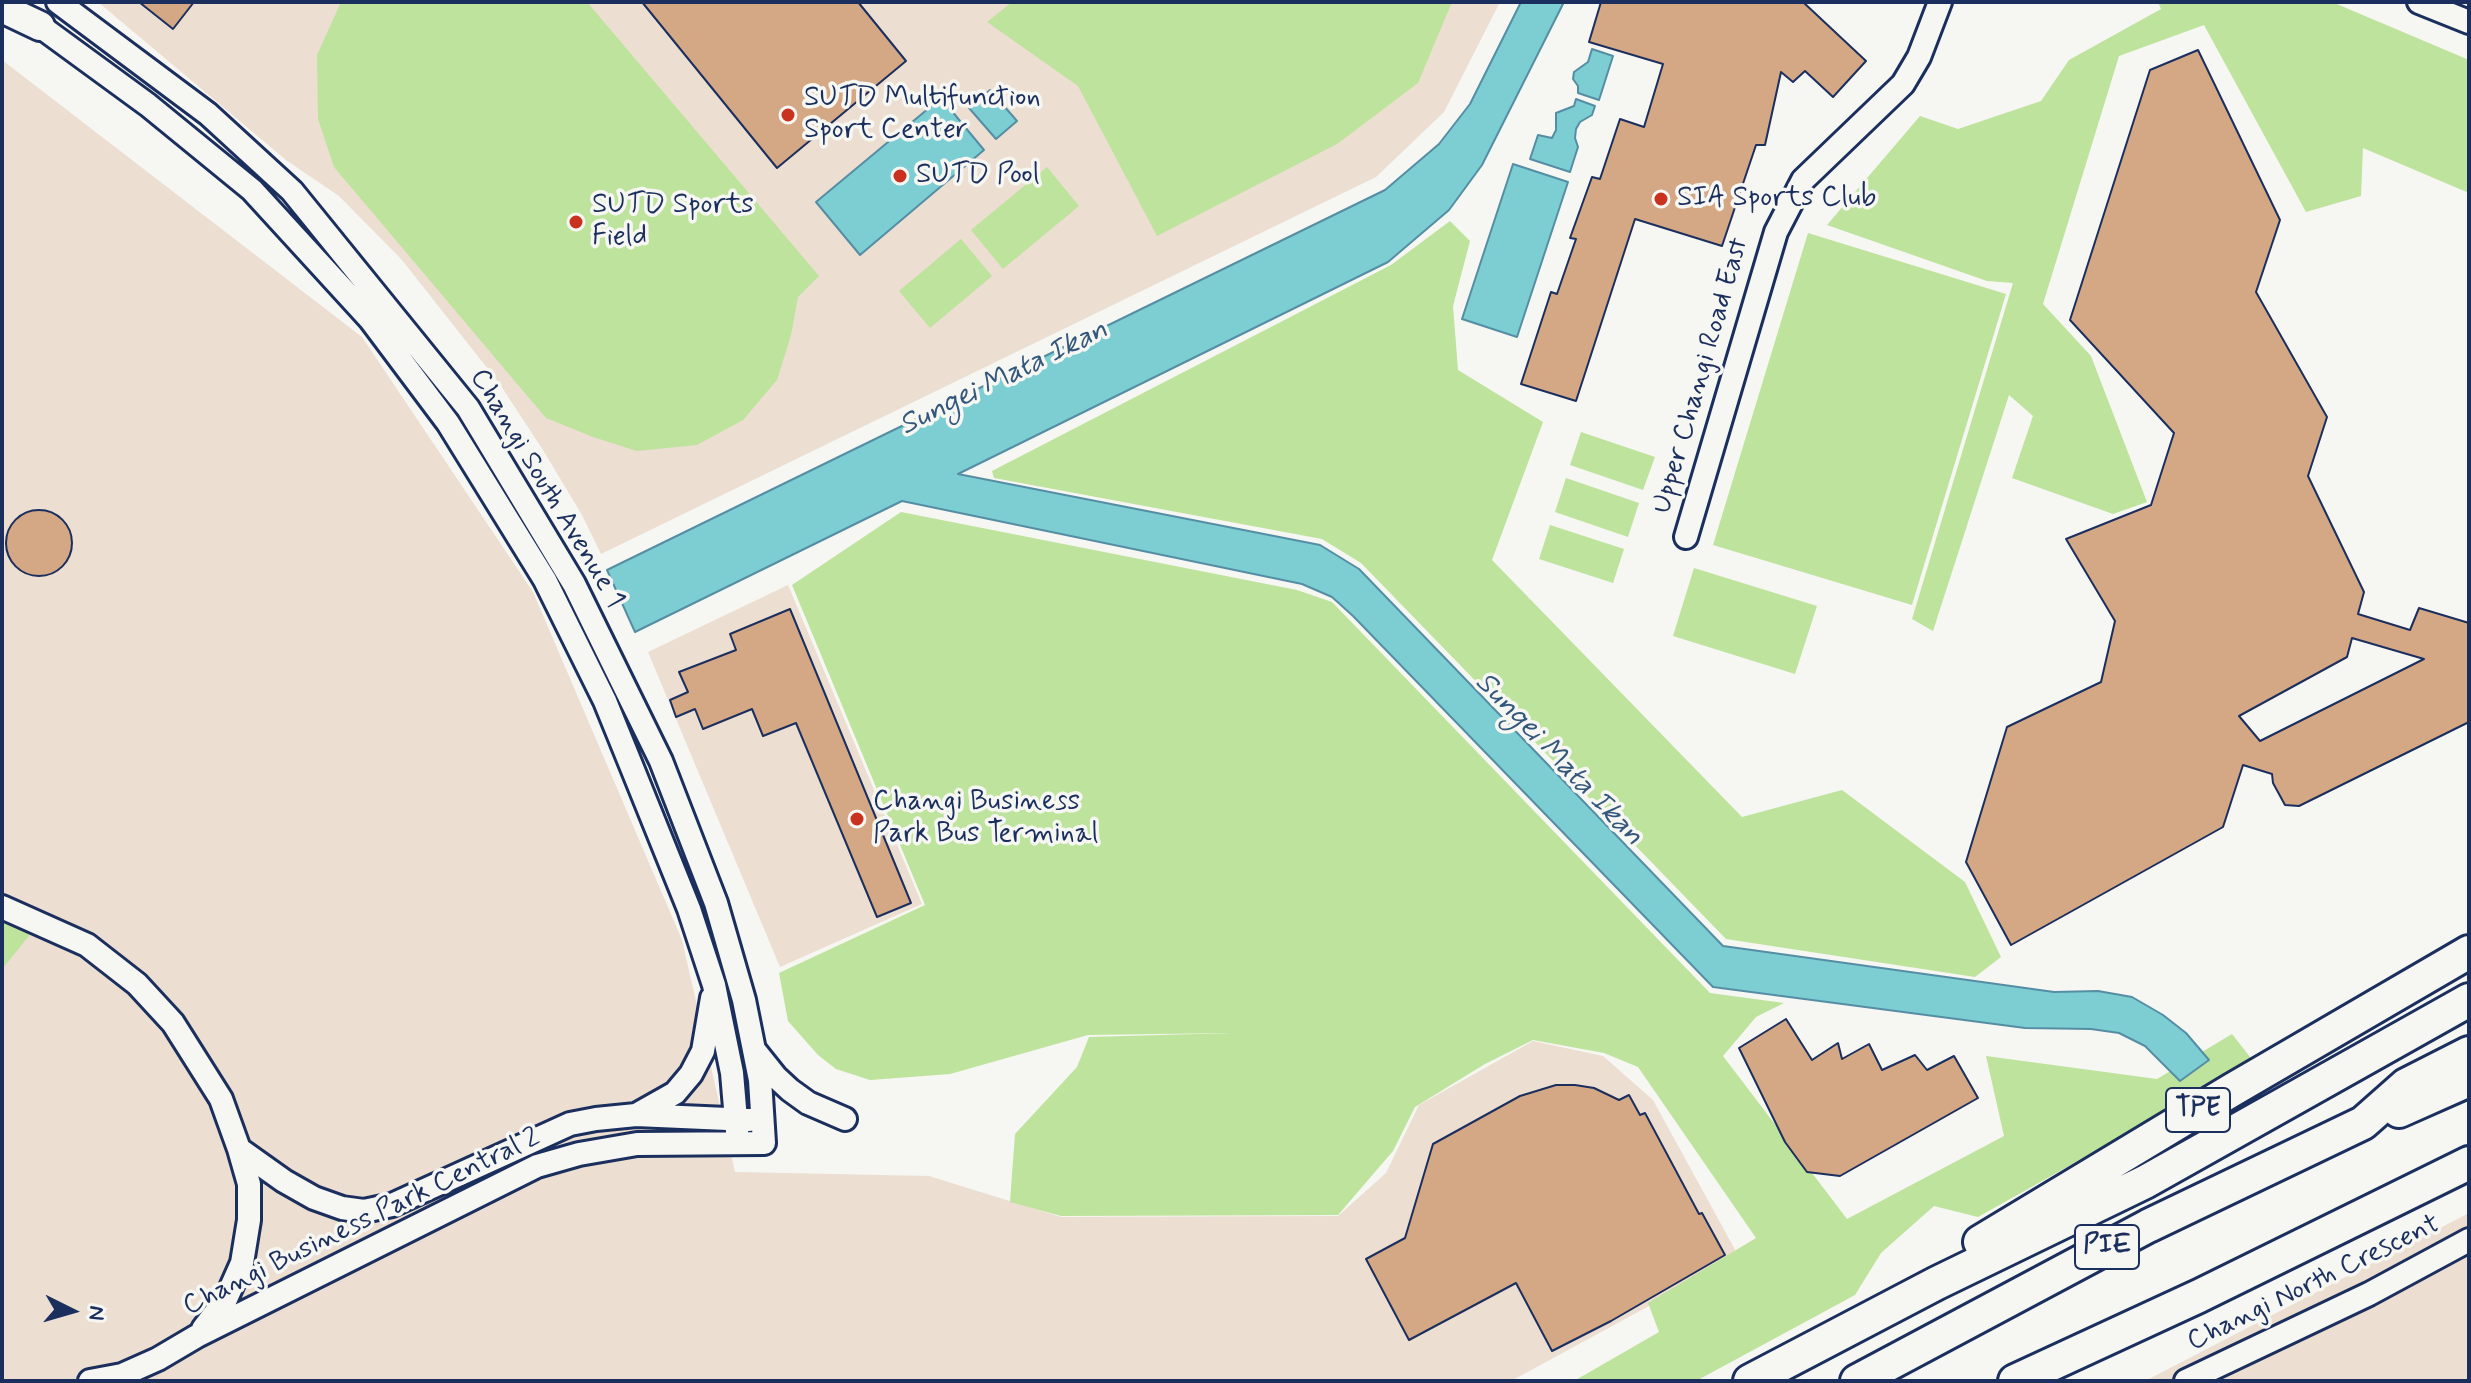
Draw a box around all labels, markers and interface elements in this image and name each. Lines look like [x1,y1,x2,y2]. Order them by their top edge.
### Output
place label: SUTD Multifunction Sport Center [804,82,1040,148]
marker: SUTD Multifunction Sport Center [779,106,797,124]
place label: SUTD Pool [916,159,1040,193]
marker: SUTD Pool [891,167,909,185]
place label: SIA Sports Club [1677,182,1876,216]
place label: SUTD Sports Field [592,189,754,255]
marker: SIA Sports Club [1652,190,1670,208]
marker: SUTD Sports Field [567,213,585,231]
street label: Upper Changi Road East [1647,234,1757,518]
water label: Sungei Mata Ikan [894,313,1114,445]
street label: Changi South Avenue 1 [461,363,631,615]
water label: Sungei Mata Ikan [1466,666,1650,854]
place label: Changi Business Park Bus Terminal [873,786,1098,852]
marker: Changi Business Park Bus Terminal [848,810,866,828]
road number: TPE [2166,1088,2230,1132]
street label: Changi Business Park Central 2 [178,1122,546,1324]
street label: Changi North Crescent [2182,1208,2446,1360]
road number: PIE [2075,1225,2139,1269]
north arrow [32,1271,112,1351]
text: N [81,1305,110,1322]

